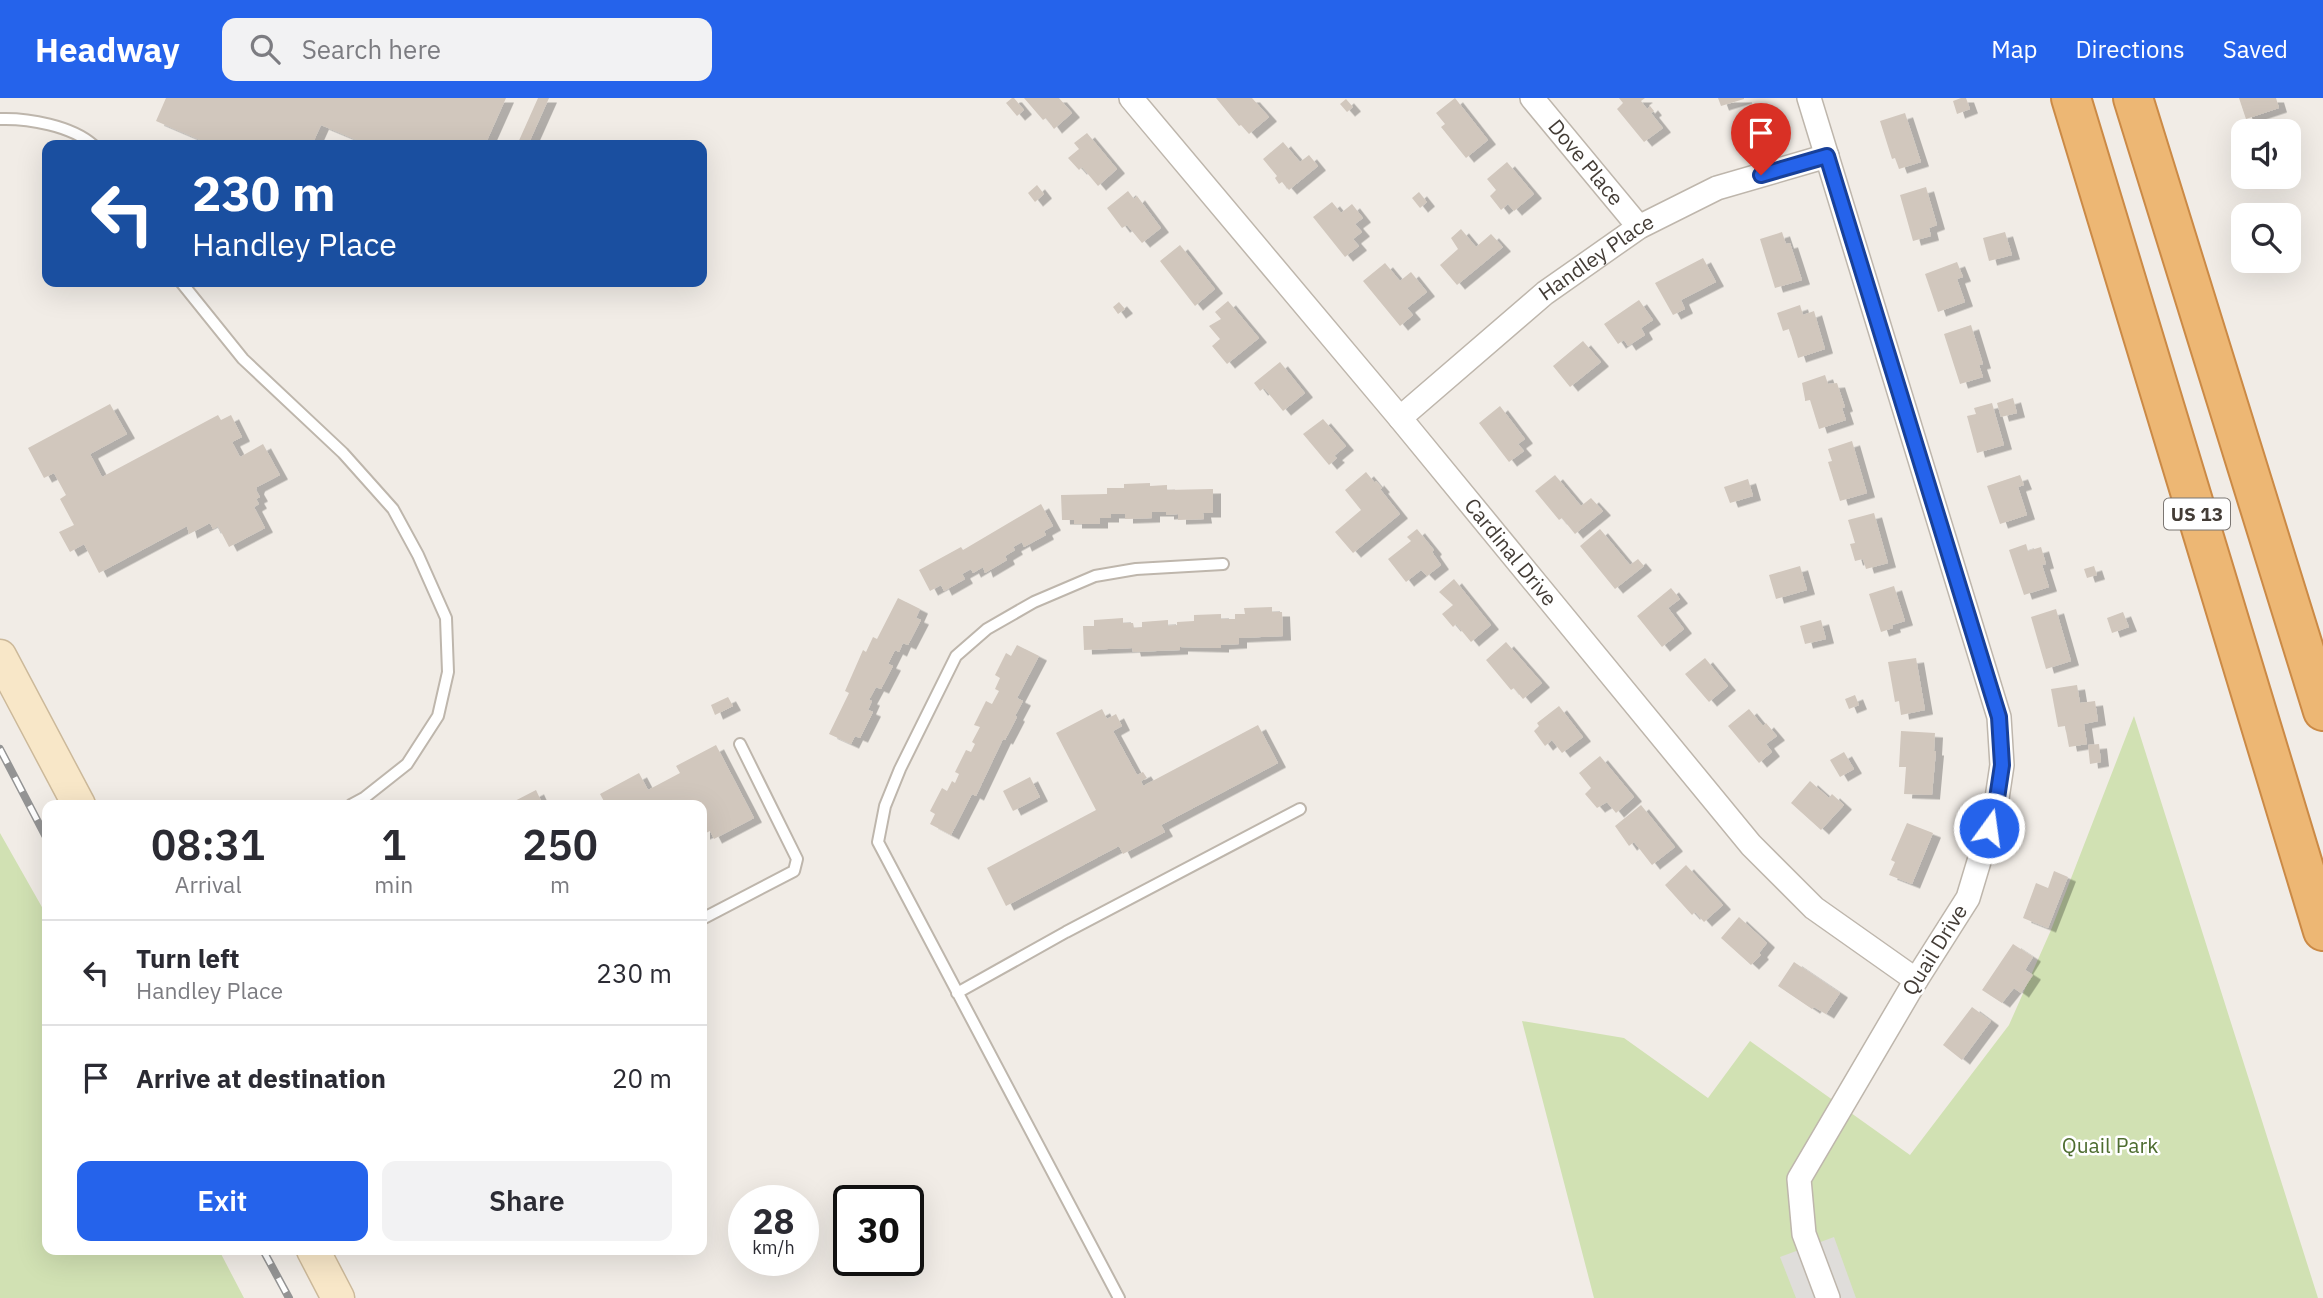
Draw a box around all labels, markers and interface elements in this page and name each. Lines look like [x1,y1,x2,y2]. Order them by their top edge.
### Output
search box [222,18,712,81]
text: Headway [35,28,180,71]
icon: search [246,30,284,68]
text: Search here [302,32,441,66]
text: Map [1991,33,2037,65]
text: Directions [2075,33,2185,65]
text: Saved [2223,33,2288,65]
pin [1731,103,1791,175]
street label: Dove Place [1542,113,1630,211]
icon: arrive [1742,114,1780,152]
map controls [2231,119,2301,273]
button: sound [2231,119,2301,189]
text: 230 m [192,161,336,224]
icon: left [77,168,168,259]
button: search [2231,203,2301,273]
street label: Handley Place [1533,207,1658,306]
text: Handley Place [192,223,397,265]
street label: Cardinal Drive [1459,492,1564,612]
road number: US 13 [2164,498,2230,530]
position arrow [1952,791,2026,865]
text: 08:31 [151,817,265,872]
text: 1 [381,817,406,872]
text: 250 [522,817,598,872]
text: Arrival [175,869,242,899]
text: min [374,869,413,899]
text: m [550,869,570,899]
street label: Quail Drive [1895,899,1973,1000]
text: Turn left [136,941,239,975]
icon: left [77,954,115,992]
text: 230 m [596,956,672,990]
text: Handley Place [136,975,283,1005]
icon: arrive [77,1059,115,1097]
text: Arrive at destination [136,1061,386,1095]
text: 20 m [612,1061,672,1095]
park label: Quail Park [2062,1131,2158,1159]
button: Exit [77,1161,368,1241]
button: Share [382,1161,672,1241]
speed limit sign: 30 [833,1185,924,1276]
text: 28 [752,1198,795,1244]
text: km/h [752,1236,795,1259]

